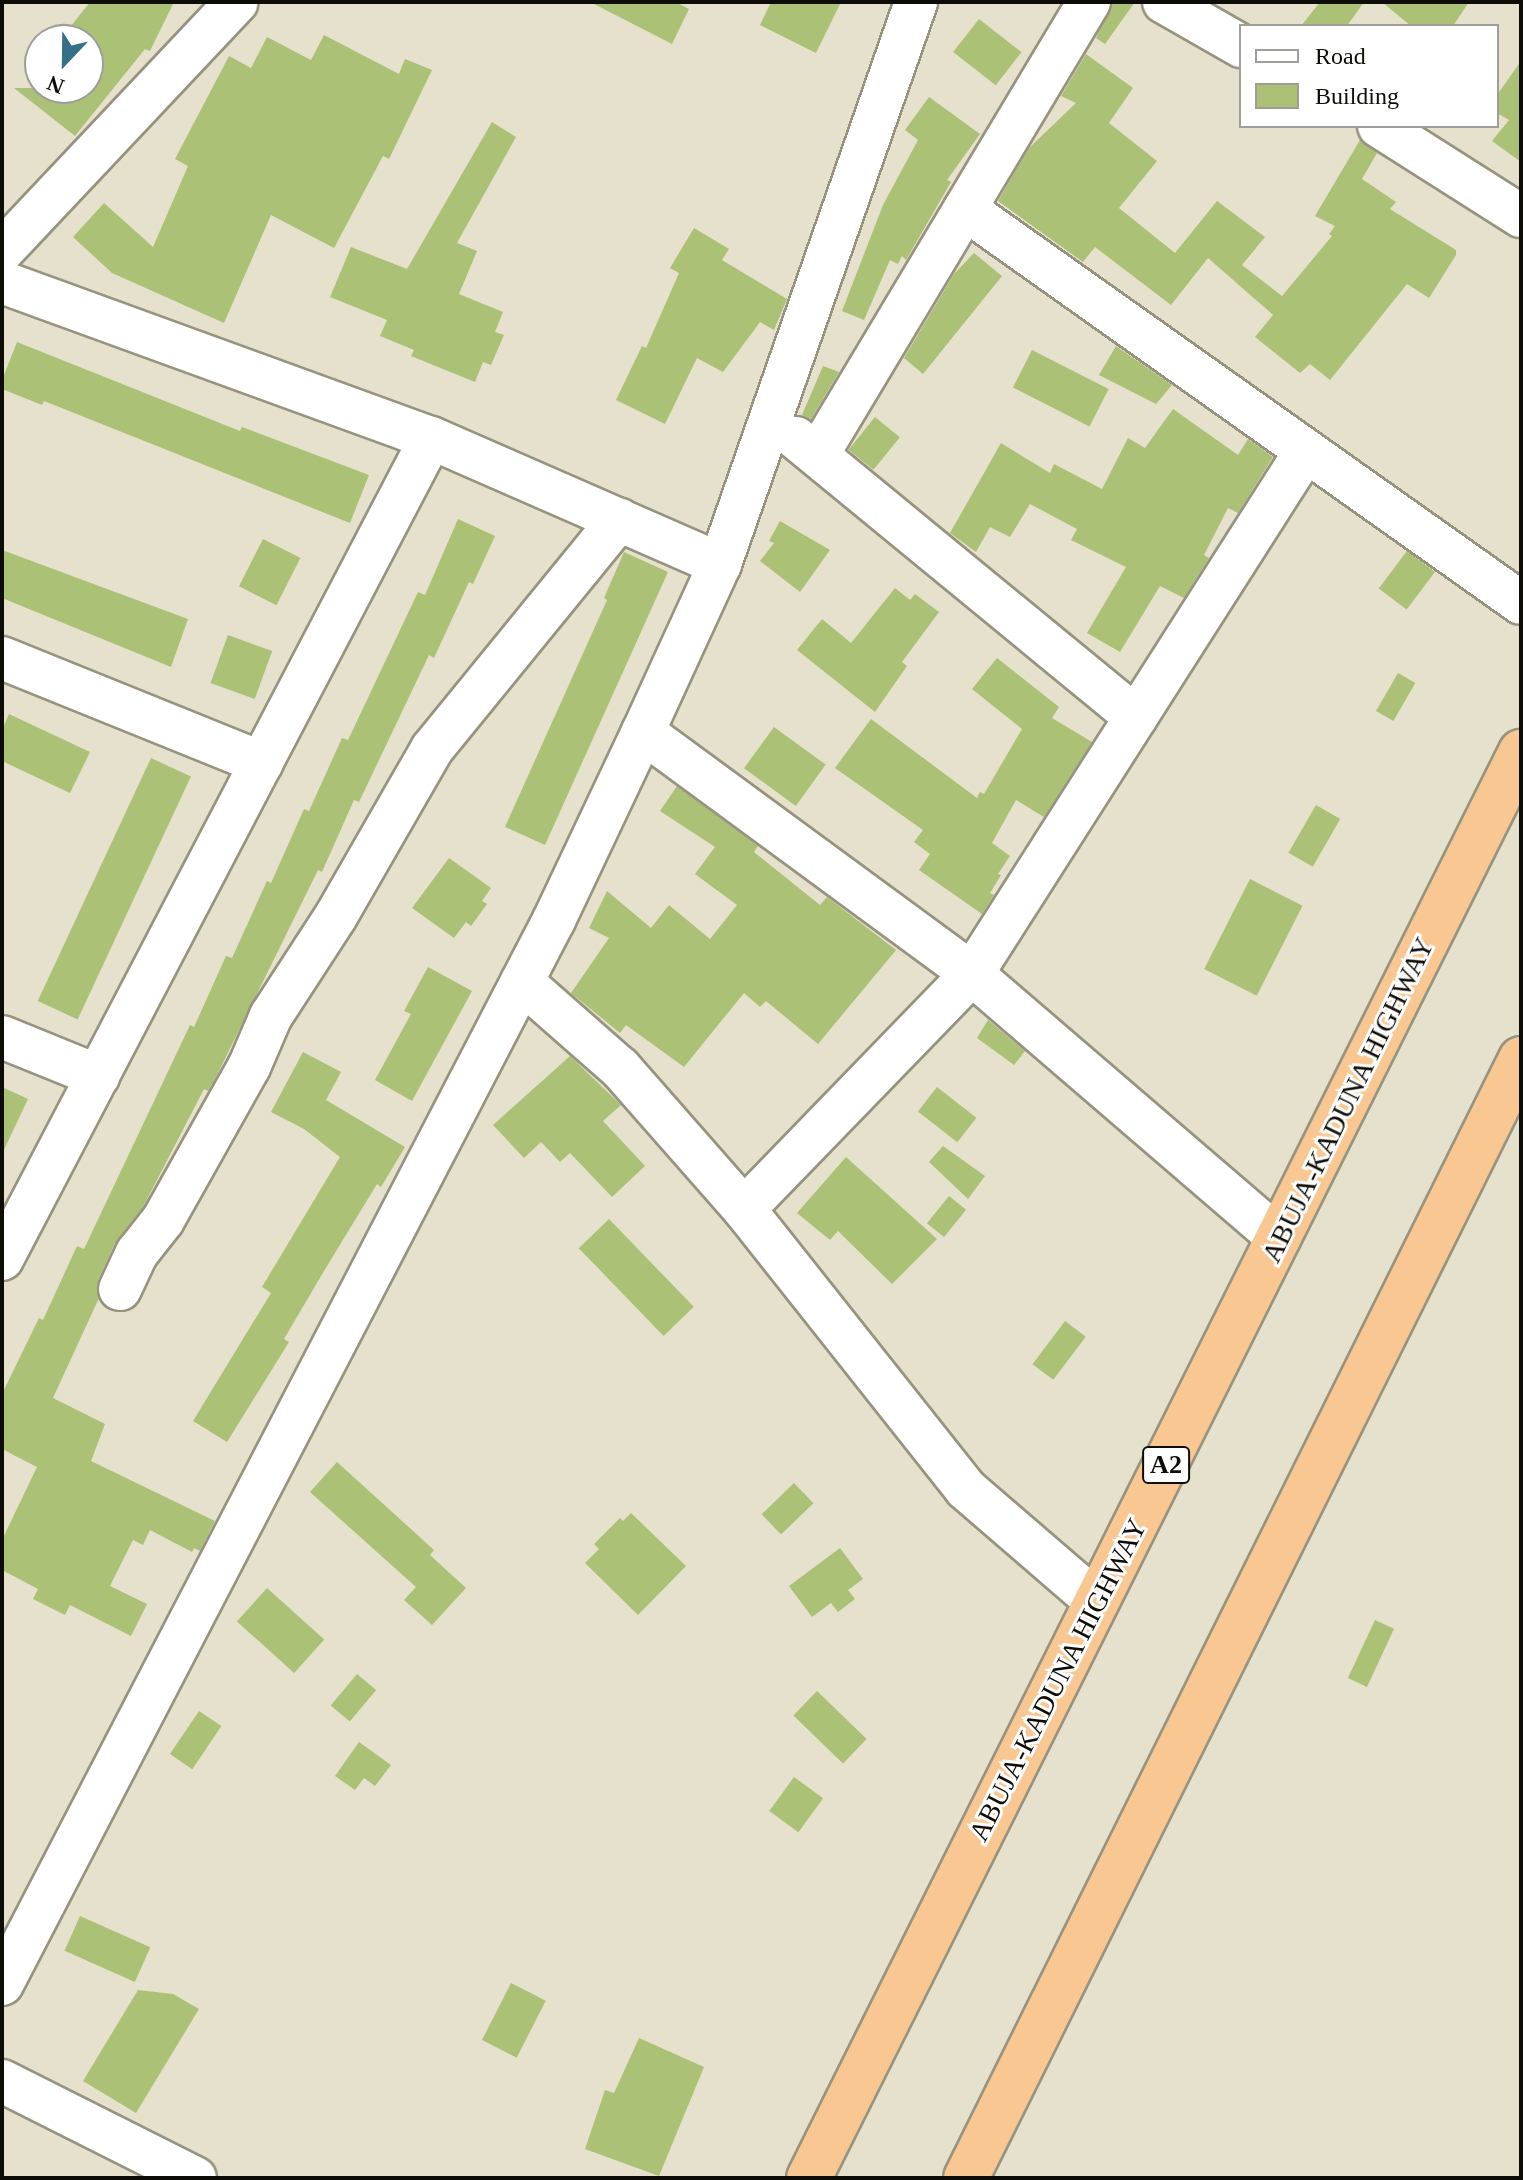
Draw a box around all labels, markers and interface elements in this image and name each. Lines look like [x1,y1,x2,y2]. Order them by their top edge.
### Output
north arrow [24,24,104,104]
legend [1239,24,1499,128]
text: Road [1315,43,1366,69]
text: N [44,70,68,99]
text: Building [1315,83,1399,109]
street label: ABUJA-KADUNA HIGHWAY [1254,931,1442,1269]
road number: A2 [1142,1443,1190,1487]
street label: ABUJA-KADUNA HIGHWAY [962,1512,1154,1848]

